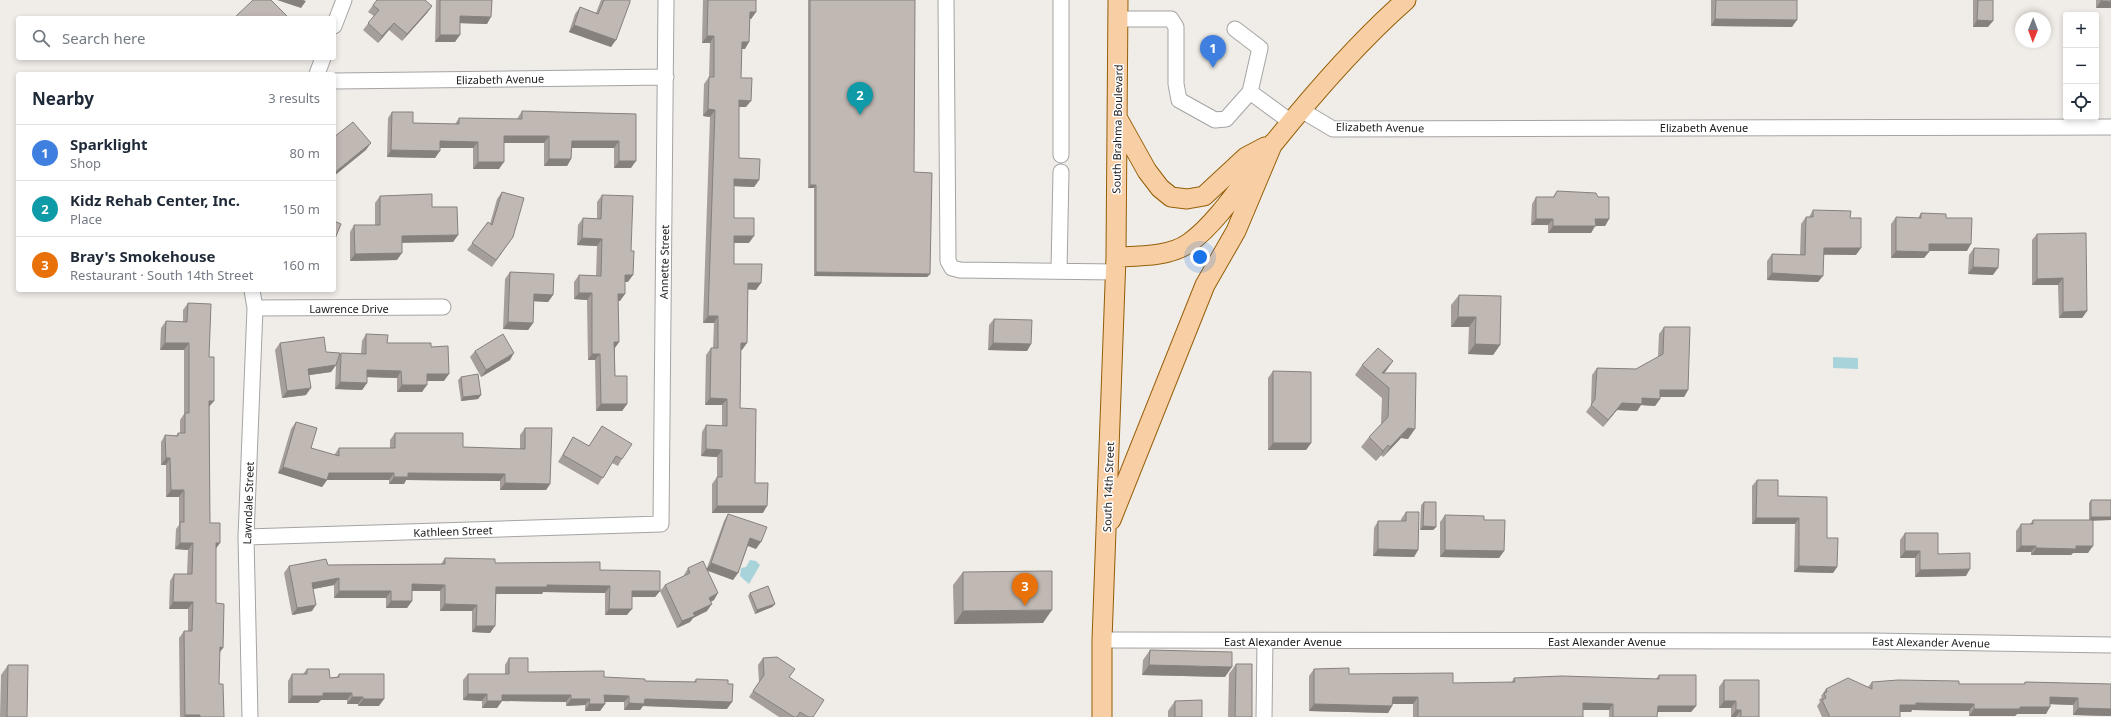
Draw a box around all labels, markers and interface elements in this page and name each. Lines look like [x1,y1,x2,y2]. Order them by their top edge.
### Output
north arrow [2015,12,2051,48]
map controls [2063,12,2099,120]
button: + [2063,12,2099,48]
search box [16,16,336,60]
icon: search [30,27,52,49]
text: Search here [62,28,145,48]
pin: 1 [1200,35,1226,68]
button: − [2063,48,2099,84]
street label: South Brahma Boulevard [1108,64,1126,194]
street label: Elizabeth Avenue [456,71,544,87]
pin: 2 [847,82,873,115]
button: locate [2063,84,2099,120]
text: Nearby [32,87,94,110]
text: 3 results [268,89,320,107]
street label: Elizabeth Avenue [1336,119,1424,135]
street label: Elizabeth Avenue [1660,120,1748,135]
text: Sparklight [70,134,147,154]
text: 1 [41,144,49,162]
text: 80 m [290,144,320,162]
text: Shop [70,154,101,172]
text: Kidz Rehab Center, Inc. [70,190,240,210]
text: 2 [41,200,49,218]
text: 150 m [282,200,320,218]
text: Place [70,210,102,228]
street label: Annette Street [656,225,672,299]
text: Bray's Smokehouse [70,246,215,266]
your location [1190,247,1210,267]
text: 3 [41,256,49,274]
text: 160 m [282,256,320,274]
text: Restaurant · South 14th Street [70,266,253,284]
street label: Lawrence Drive [309,301,389,316]
street label: South 14th Street [1099,442,1117,532]
street label: Lawndale Street [239,461,257,545]
street label: Kathleen Street [413,522,493,540]
pin: 3 [1012,573,1038,606]
street label: East Alexander Avenue [1872,633,1990,651]
street label: East Alexander Avenue [1224,634,1342,649]
street label: East Alexander Avenue [1548,634,1666,649]

